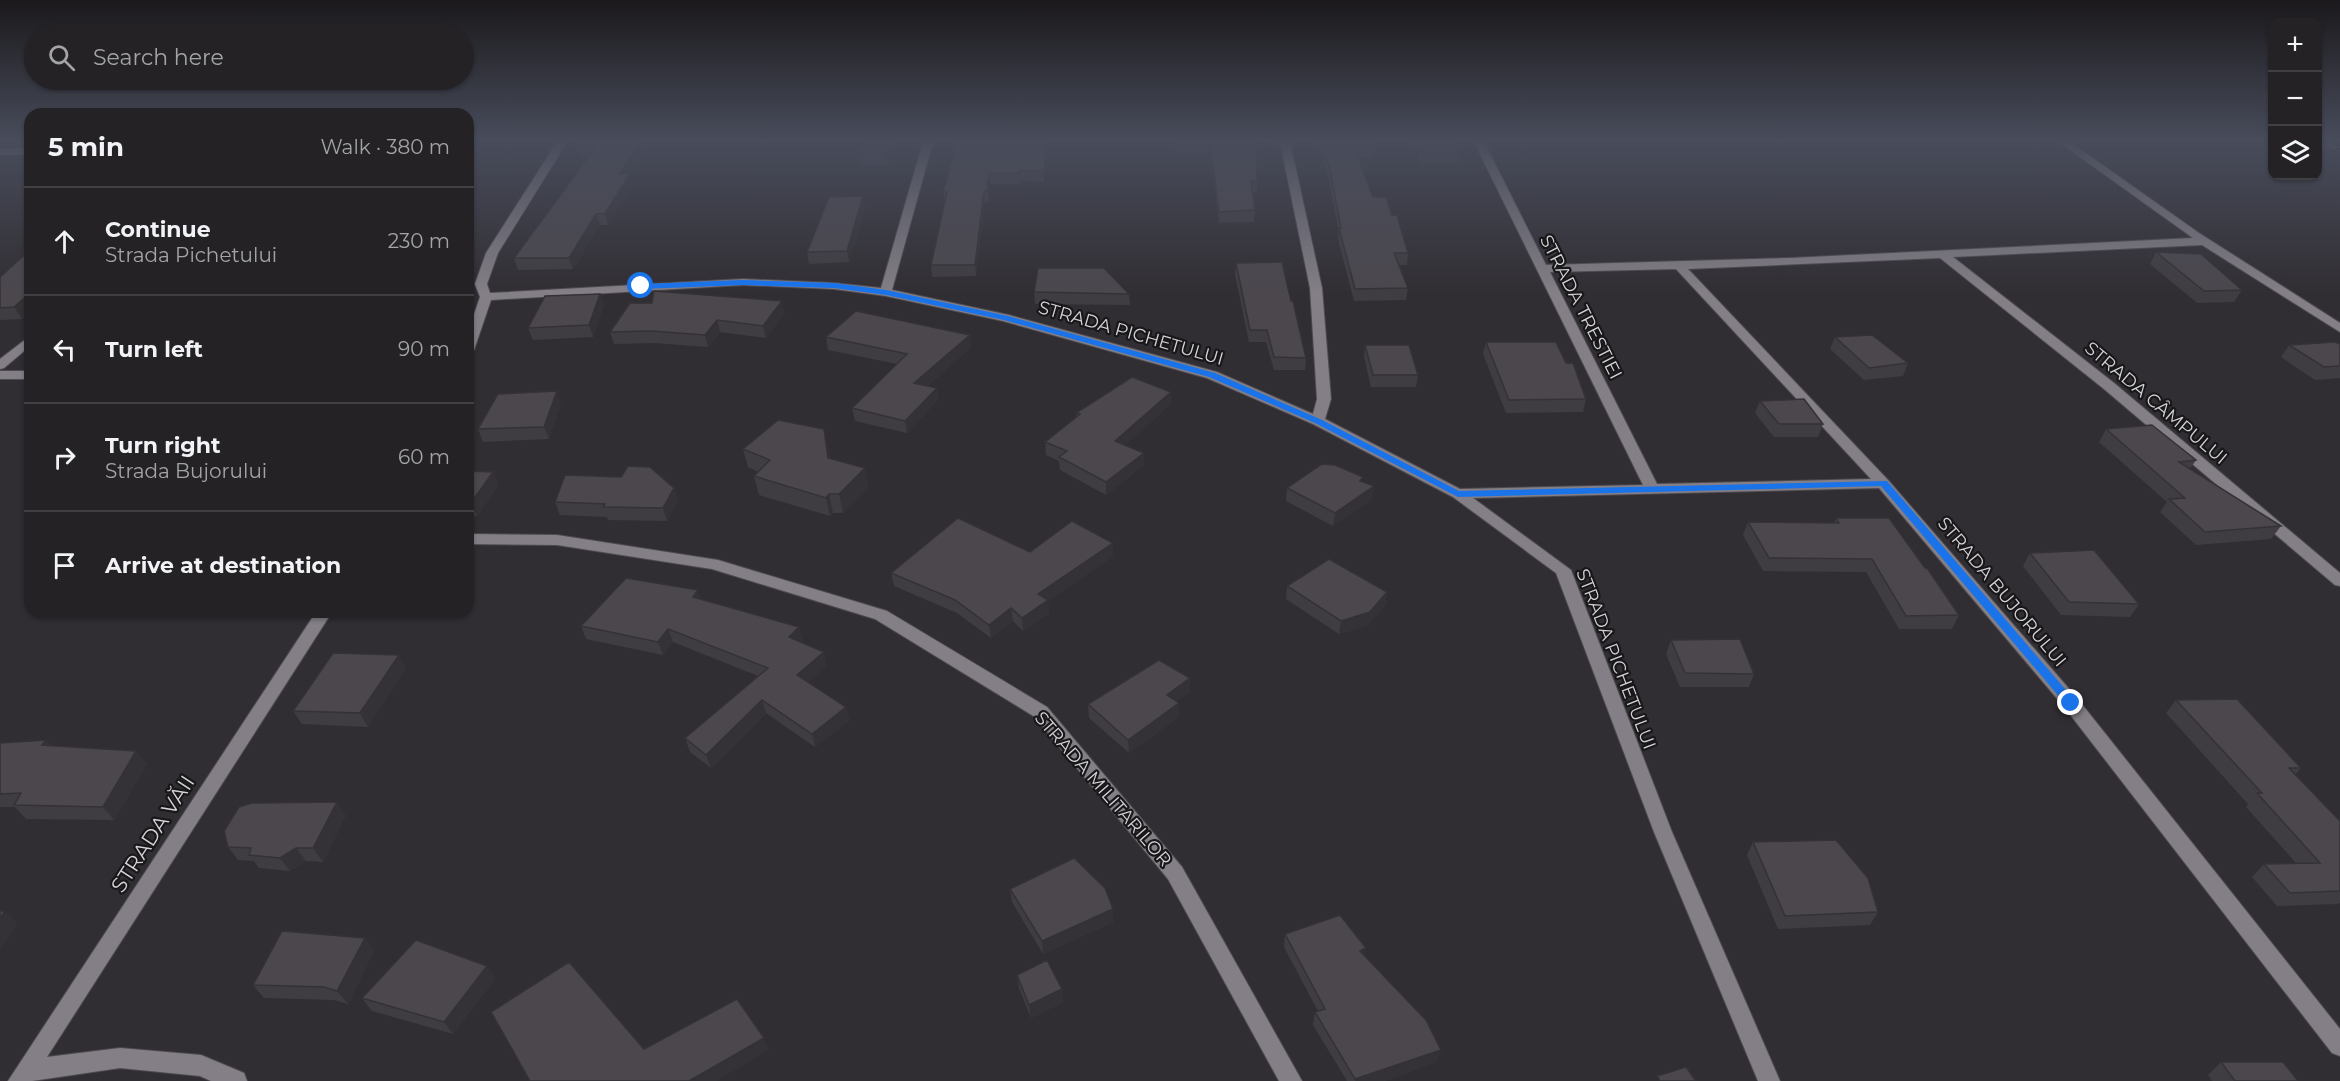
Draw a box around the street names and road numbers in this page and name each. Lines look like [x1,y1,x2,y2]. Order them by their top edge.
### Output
street label: STRADA TRESTIEI [1535,231,1627,383]
street label: STRADA PICHETULUI [1036,296,1226,370]
street label: STRADA CÂMPULUI [2080,337,2232,469]
street label: STRADA BUJORULUI [1933,513,2071,671]
street label: STRADA PICHETULUI [1571,566,1661,752]
street label: STRADA MILITARILOR [1030,707,1176,871]
street label: STRADA VĂII [106,771,200,897]

